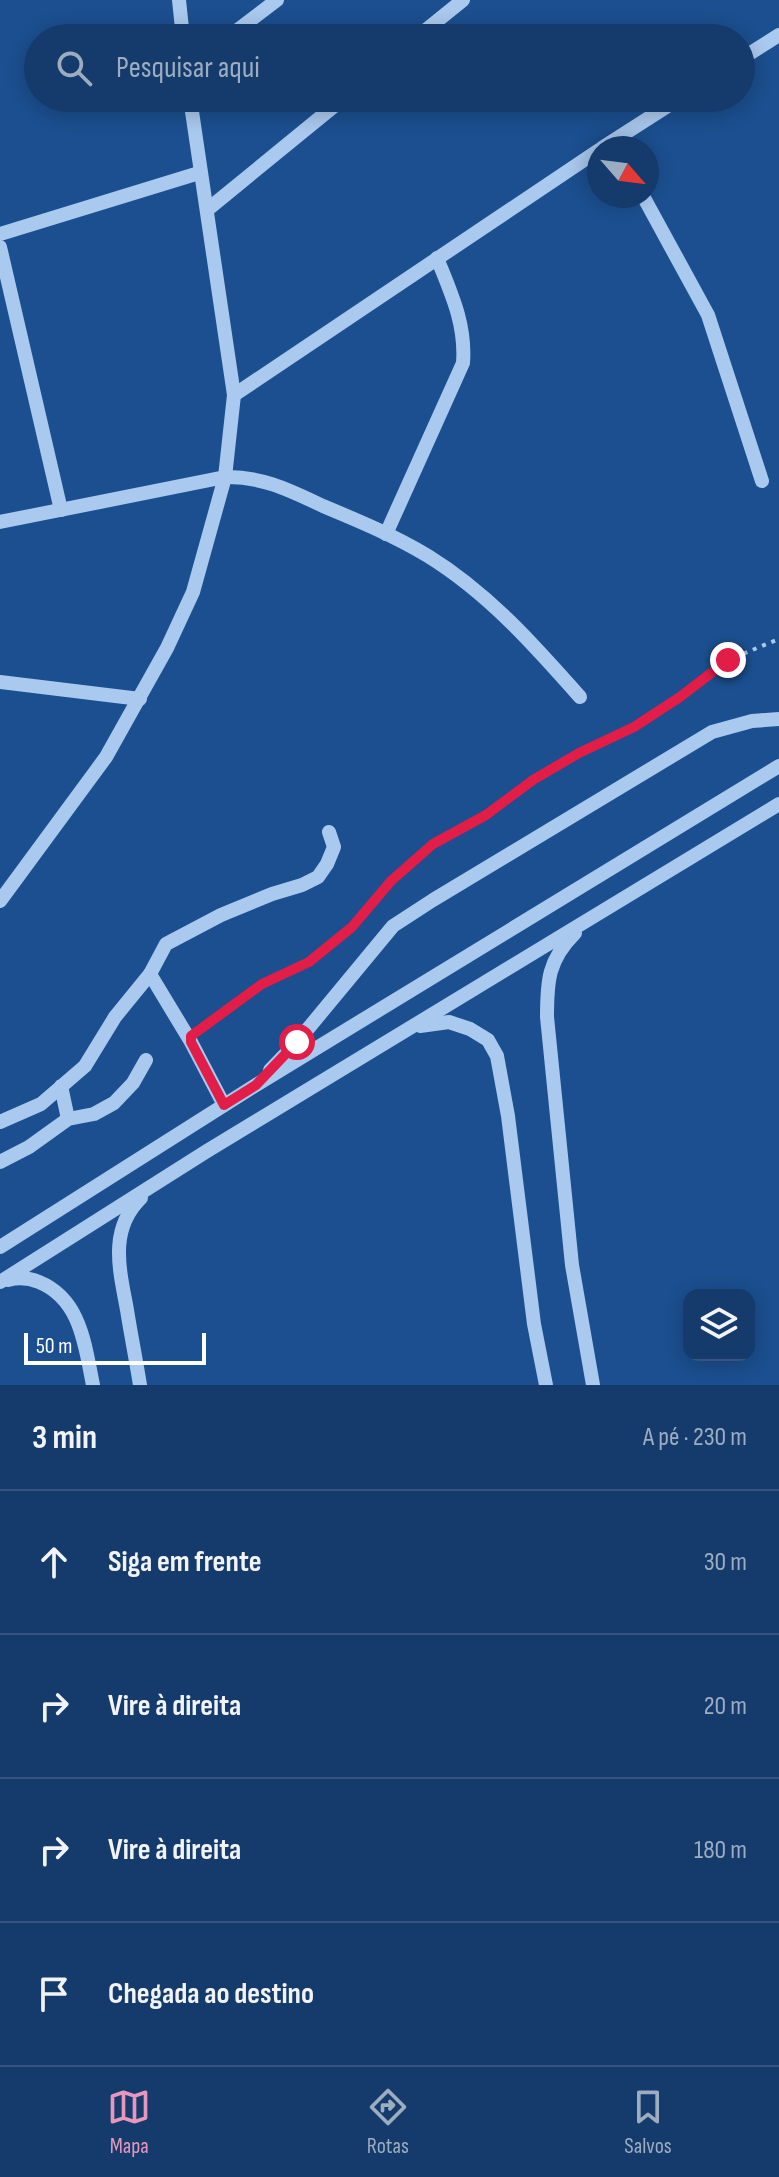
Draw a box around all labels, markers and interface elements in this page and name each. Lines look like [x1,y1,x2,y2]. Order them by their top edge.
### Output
search box [24,24,755,112]
icon: search [52,46,96,90]
text: Pesquisar aqui [116,50,260,86]
north arrow [587,136,659,208]
route end [710,642,746,678]
route start [279,1024,315,1060]
map controls [683,1289,755,1361]
button: layers [683,1289,755,1361]
scale bar [24,1329,206,1365]
text: 50 m [36,1333,72,1360]
text: 3 min [32,1417,97,1458]
text: A pé · 230 m [643,1422,747,1453]
icon: ahead [32,1540,76,1584]
text: Siga em frente [108,1544,261,1580]
text: 30 m [704,1547,747,1578]
icon: right [32,1684,76,1728]
text: Vire à direita [108,1688,241,1724]
text: 20 m [704,1691,747,1722]
icon: right [32,1828,76,1872]
text: Vire à direita [108,1832,241,1868]
text: 180 m [694,1835,747,1866]
icon: arrive [32,1972,76,2016]
text: Chegada ao destino [108,1976,314,2012]
tab: Mapa [107,2085,151,2160]
tab: Rotas [366,2085,410,2160]
tab: Salvos [624,2085,672,2160]

